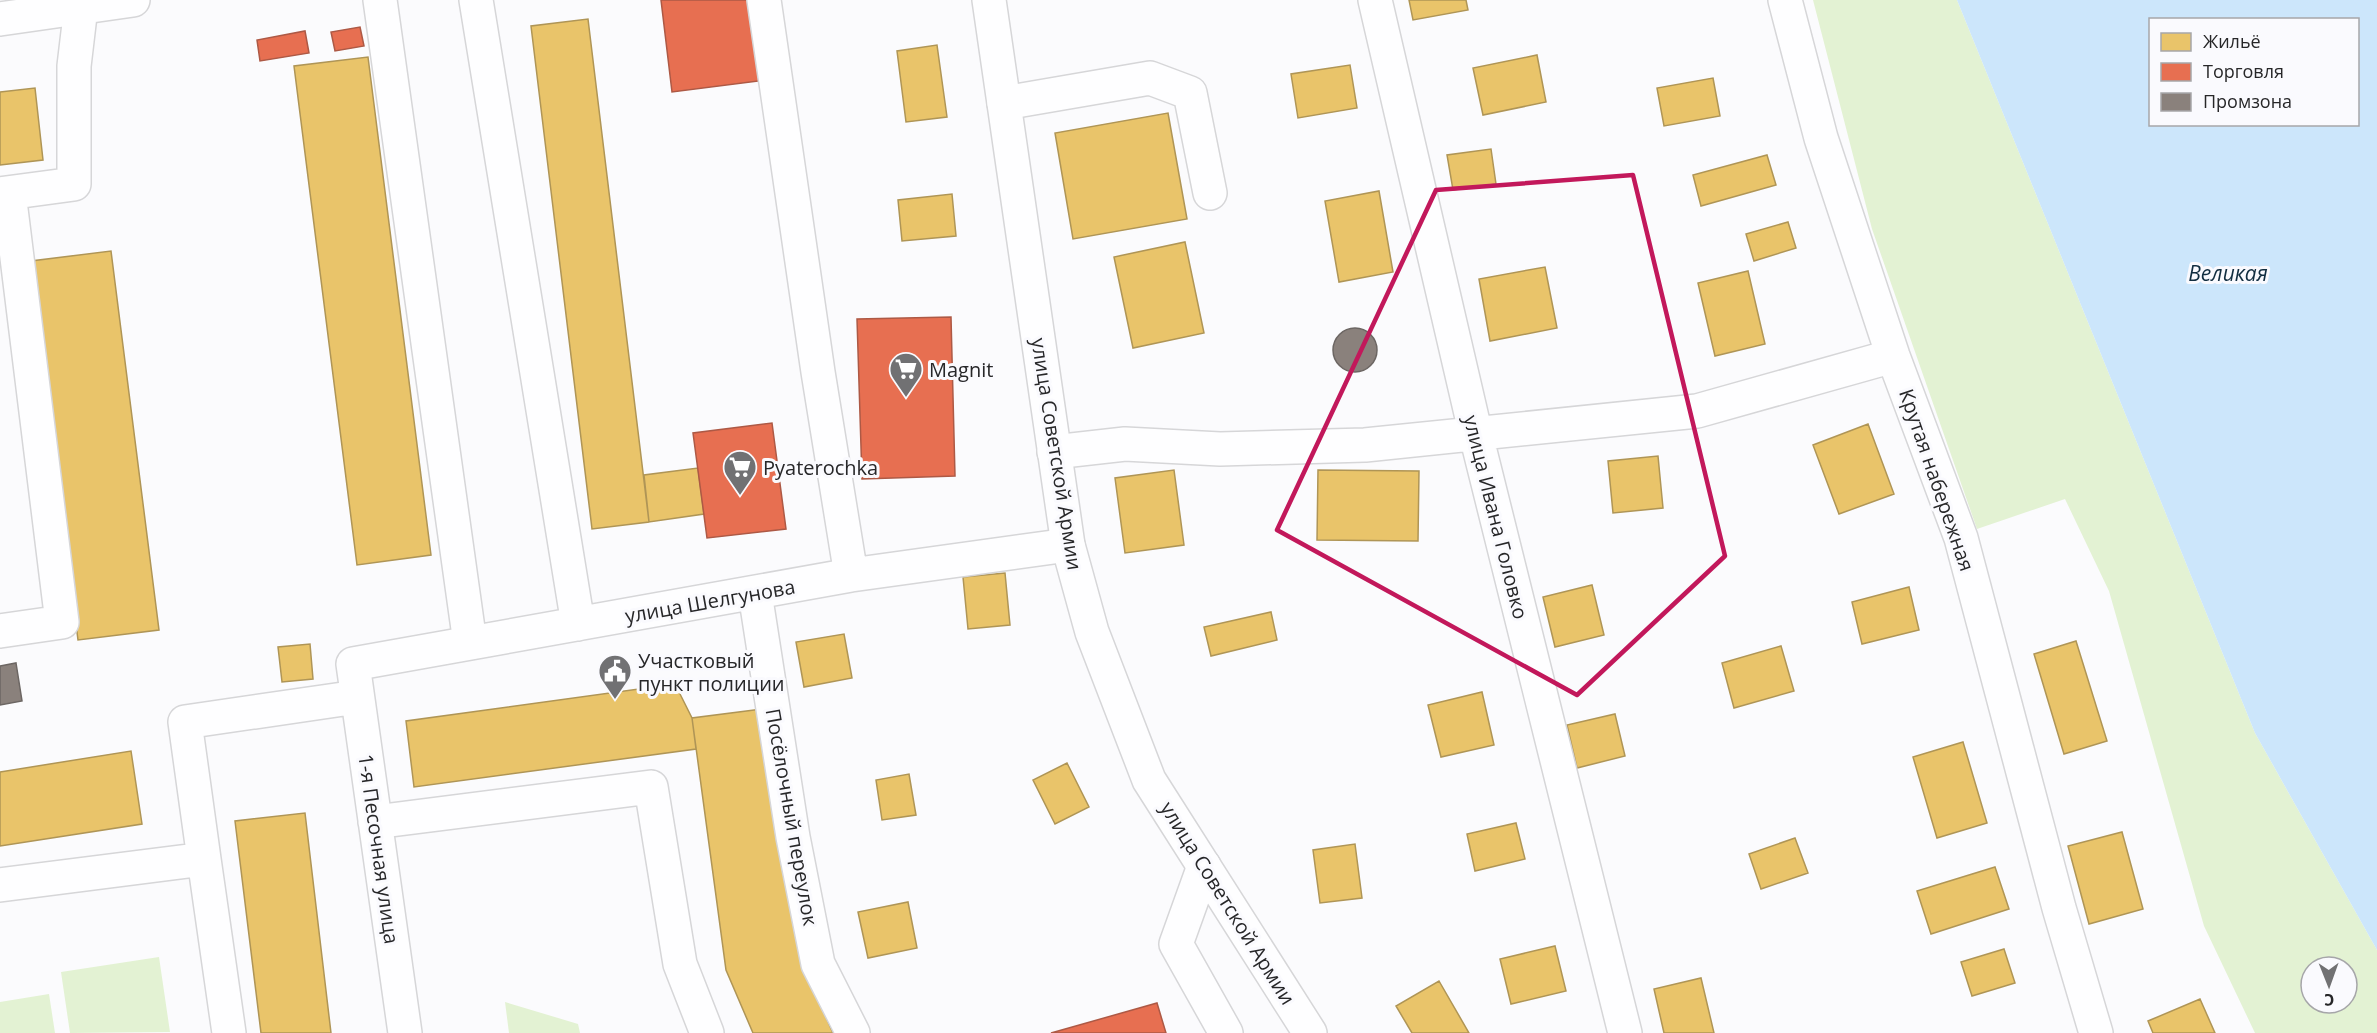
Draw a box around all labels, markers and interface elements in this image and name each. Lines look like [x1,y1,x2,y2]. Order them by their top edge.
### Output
legend [2149,18,2359,126]
text: Жильё [2203,29,2261,53]
text: Торговля [2203,59,2284,83]
text: Промзона [2203,89,2292,113]
water label: Великая [2188,259,2268,287]
street label: улица Советской Армии [1025,336,1089,572]
supermarket icon: Magnit [888,351,924,398]
place label: Magnit [929,356,993,383]
street label: Крутая набережная [1893,385,1981,575]
street label: улица Ивана Головко [1458,412,1534,622]
supermarket icon: Pyaterochka [722,449,758,496]
place label: Pyaterochka [763,454,878,481]
street label: улица Шелгунова [623,573,797,629]
place label: Участковый пункт полиции [638,647,785,697]
public building icon: Участковый пункт полиции [597,653,633,700]
street label: Посёлочный переулок [760,706,825,928]
street label: 1-я Песочная улица [352,752,406,946]
street label: улица Советской Армии [1154,796,1302,1010]
north arrow [2299,955,2359,1015]
text: С [2324,989,2335,1011]

